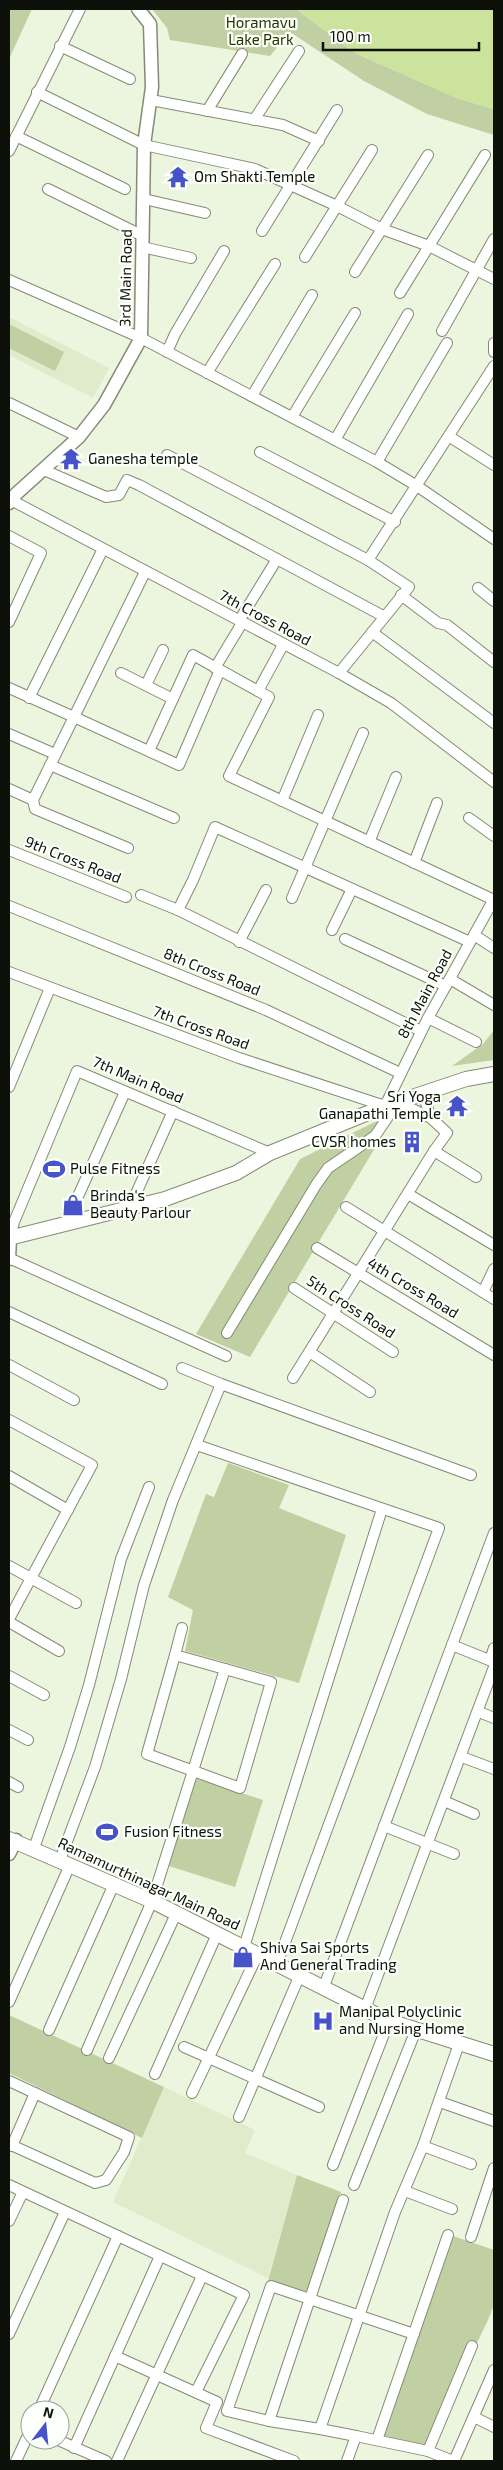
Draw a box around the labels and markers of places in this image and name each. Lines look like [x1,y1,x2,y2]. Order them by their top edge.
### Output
temple icon: Om Shakti Temple [165,164,191,190]
place label: Om Shakti Temple [194,167,315,185]
temple icon: Ganesha temple [58,446,84,472]
place label: Ganesha temple [88,449,198,467]
place label: Sri Yoga Ganapathi Temple [319,1087,441,1122]
temple icon: Sri Yoga Ganapathi Temple [444,1093,470,1119]
building icon: CVSR homes [399,1129,425,1155]
place label: CVSR homes [311,1132,396,1150]
sports icon: Pulse Fitness [41,1156,67,1182]
place label: Pulse Fitness [70,1159,160,1177]
place label: Brinda's Beauty Parlour [90,1186,191,1221]
shop icon: Brinda's Beauty Parlour [60,1192,86,1218]
sports icon: Fusion Fitness [94,1819,120,1845]
place label: Fusion Fitness [124,1822,222,1840]
place label: Shiva Sai Sports And General Trading [260,1938,397,1973]
shop icon: Shiva Sai Sports And General Trading [230,1944,256,1970]
place label: Manipal Polyclinic and Nursing Home [339,2002,465,2037]
hospital icon: Manipal Polyclinic and Nursing Home [310,2008,336,2034]

